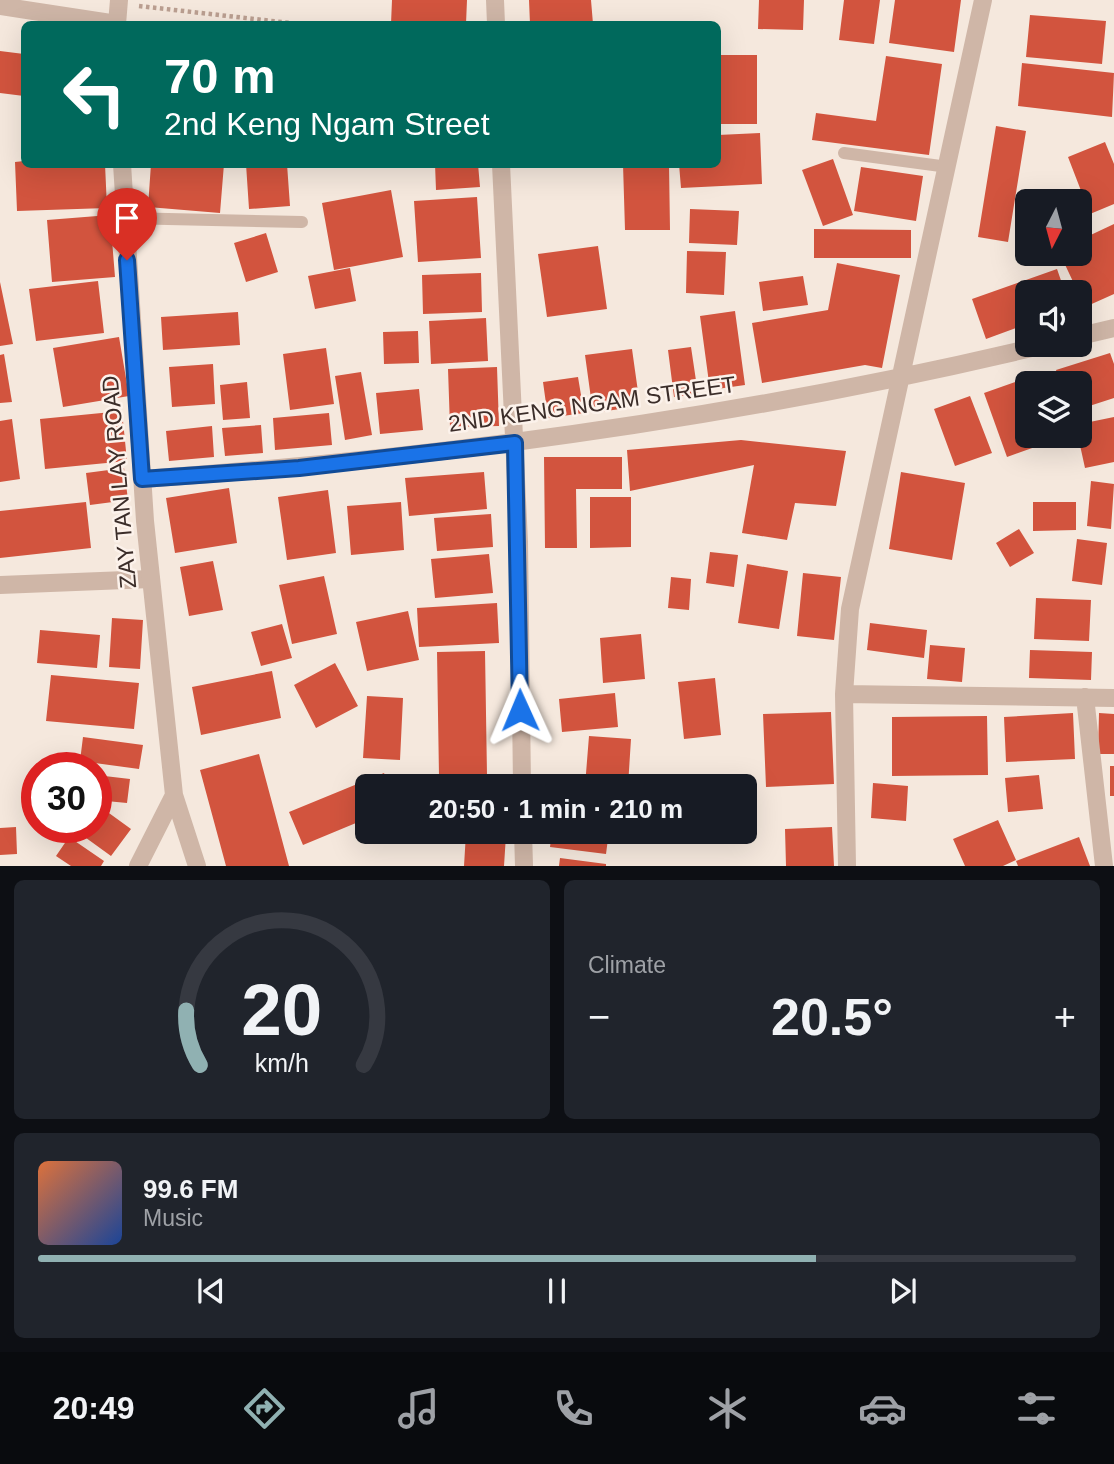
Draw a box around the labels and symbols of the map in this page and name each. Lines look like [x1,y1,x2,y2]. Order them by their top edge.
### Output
pin [97,188,157,260]
north arrow [1015,189,1092,266]
street label: 2ND KENG NGAM STREET [447,371,737,437]
street label: ZAY TAN LAY ROAD [97,375,141,589]
position arrow [483,673,557,747]
speed limit sign: 30 [21,752,112,843]

